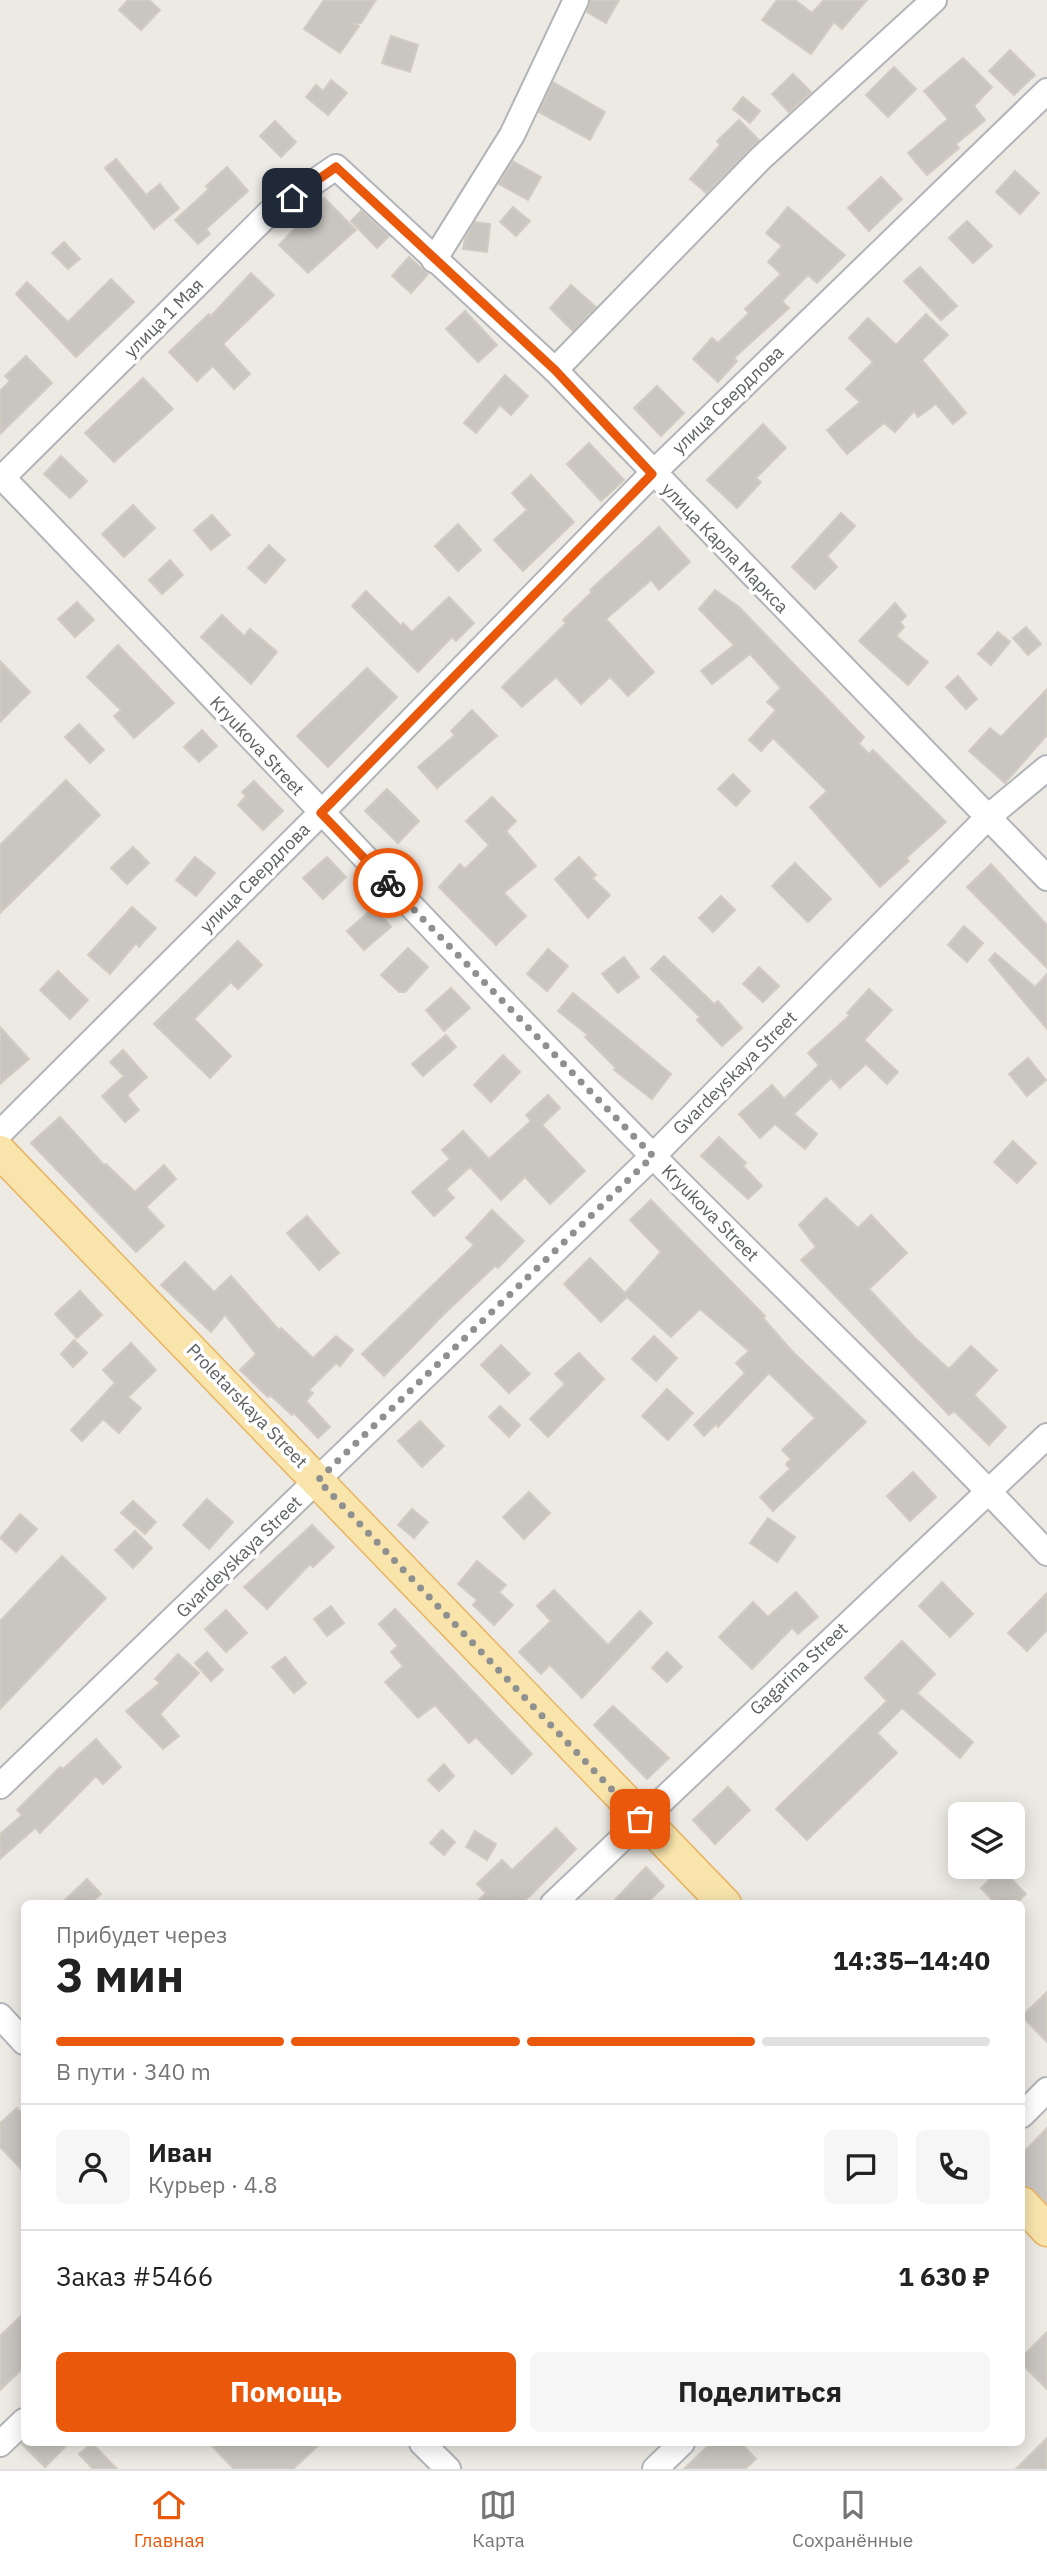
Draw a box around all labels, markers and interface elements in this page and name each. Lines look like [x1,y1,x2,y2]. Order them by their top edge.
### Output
pin [262,168,322,228]
icon: home [273,179,311,217]
street label: улица 1 Мая [119,273,208,362]
street label: улица Свердлова [667,340,789,459]
street label: улица Карла Маркса [657,477,794,618]
street label: Kryukova Street [205,691,310,800]
street label: улица Свердлова [195,818,315,938]
courier [353,848,423,918]
icon: bike [369,864,407,902]
street label: Gvardeyskaya Street [668,1006,802,1140]
street label: Kryukova Street [657,1159,764,1266]
street label: Proletarskaya Street [182,1339,313,1473]
street label: Gvardeyskaya Street [171,1491,306,1623]
street label: Gagarina Street [745,1617,852,1720]
pin [610,1789,670,1849]
icon: bag [621,1800,659,1838]
map controls [948,1802,1025,1879]
button: layers [948,1802,1025,1879]
text: Прибудет через [56,1919,228,1949]
text: 14:35–14:40 [833,1943,990,1977]
text: 3 мин [56,1945,184,2005]
text: В пути · 340 m [56,2056,211,2086]
button: person [56,2130,130,2204]
button: chat [824,2130,898,2204]
button: phone [916,2130,990,2204]
text: Иван [148,2135,213,2169]
text: Курьер · 4.8 [148,2169,278,2199]
text: Заказ #5466 [56,2259,213,2293]
text: 1 630 ₽ [898,2259,990,2293]
button: Помощь [56,2352,516,2432]
button: Поделиться [530,2352,990,2432]
tab: Главная [134,2486,205,2552]
tab: Карта [472,2486,525,2552]
tab: Сохранённые [792,2486,913,2552]

